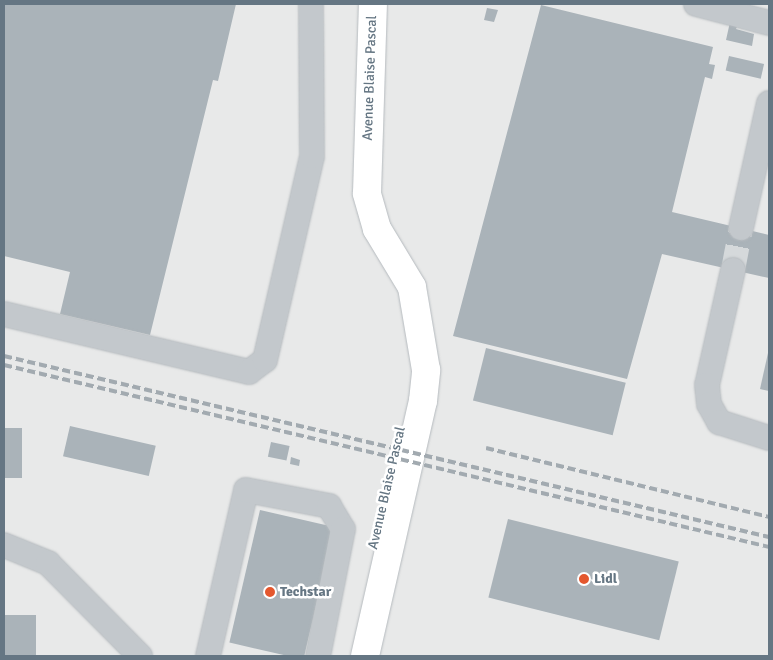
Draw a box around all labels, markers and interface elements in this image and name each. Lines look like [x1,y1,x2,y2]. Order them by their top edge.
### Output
street label: Avenue Blaise Pascal [359,15,381,141]
street label: Avenue Blaise Pascal [365,425,409,551]
place label: Lidl [594,571,617,587]
marker: Lidl [578,573,590,585]
place label: Techstar [280,584,331,600]
marker: Techstar [264,586,276,598]

